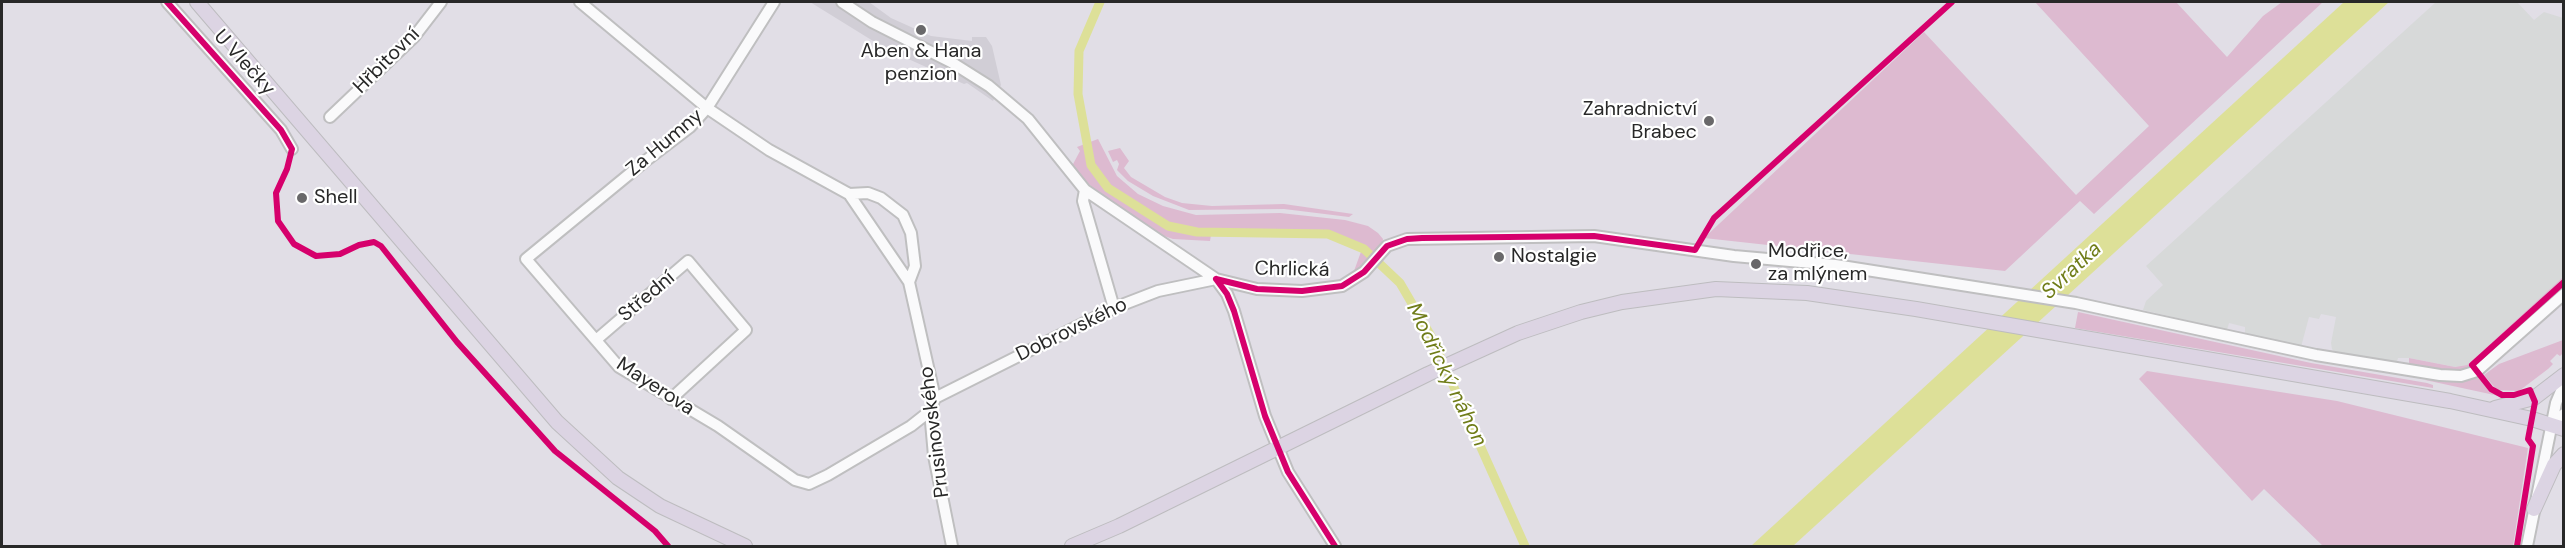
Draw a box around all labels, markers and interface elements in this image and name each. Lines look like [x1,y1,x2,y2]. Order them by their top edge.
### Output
street label: Hřbitovní [349,23,425,99]
marker: Aben & Hana penzion [914,23,928,37]
street label: U Vlečky [208,25,280,101]
place label: Aben & Hana penzion [861,40,981,87]
place label: Zahradnictví Brabec [1583,98,1697,145]
street label: Za Humny [622,104,708,182]
marker: Zahradnictví Brabec [1702,114,1716,128]
place label: Shell [314,186,357,210]
marker: Shell [295,191,309,205]
water label: Svratka [2037,237,2107,305]
place label: Modřice, za mlýnem [1768,240,1867,287]
place label: Nostalgie [1511,245,1597,269]
marker: Nostalgie [1492,250,1506,264]
street label: Chrlická [1254,257,1330,283]
marker: Modřice, za mlýnem [1749,257,1763,271]
street label: Střední [614,266,680,328]
street label: Dobrovského [1013,293,1131,367]
water label: Modřický náhon [1400,299,1492,451]
street label: Mayerova [611,353,699,421]
street label: Prusinovského [915,365,955,499]

